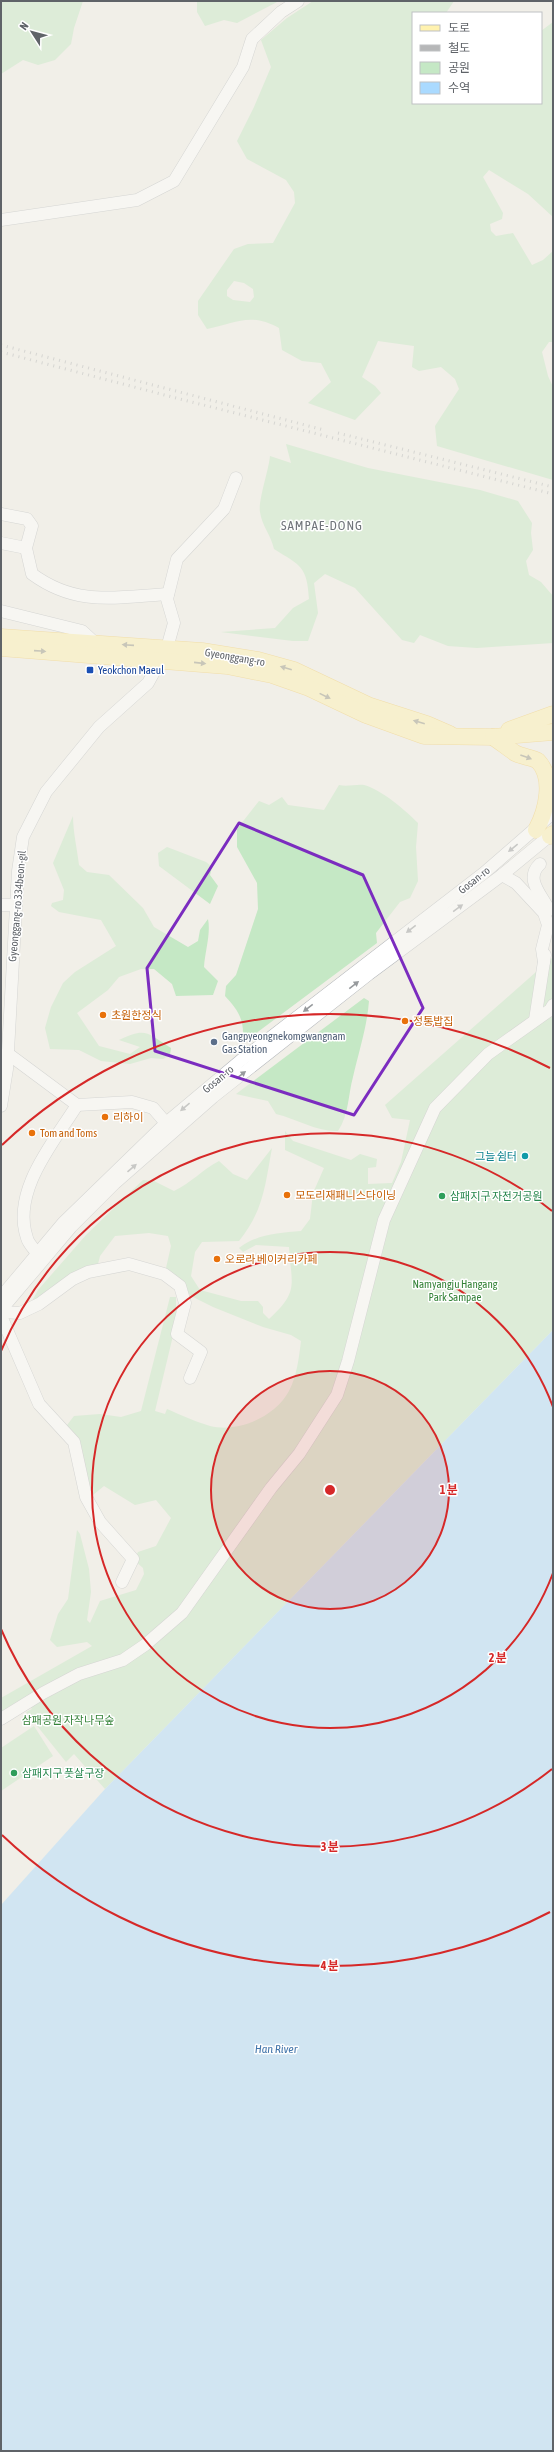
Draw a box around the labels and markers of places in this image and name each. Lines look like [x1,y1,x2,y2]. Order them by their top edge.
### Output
place label: Yeokchon Maeul [98,664,164,676]
marker: Yeokchon Maeul [85,665,95,675]
place label: 초원한정식 [111,1009,162,1021]
marker: 초원한정식 [98,1010,108,1020]
place label: 정통밥집 [413,1015,453,1027]
marker: 정통밥집 [400,1016,410,1026]
place label: Gangpyeongnekomgwangnam Gas Station [222,1030,346,1055]
marker: Gangpyeongnekomgwangnam Gas Station [209,1037,219,1047]
place label: 리하이 [113,1111,143,1123]
marker: 리하이 [100,1112,110,1122]
place label: Tom and Toms [40,1127,97,1139]
marker: Tom and Toms [27,1128,37,1138]
place label: 그늘 쉼터 [475,1150,517,1162]
marker: 그늘 쉼터 [520,1151,530,1161]
place label: 모도리재패니스다이닝 [295,1189,396,1201]
marker: 모도리재패니스다이닝 [282,1190,292,1200]
place label: 삼패지구 자전거공원 [450,1190,543,1202]
marker: 삼패지구 자전거공원 [437,1191,447,1201]
place label: 오로라 베이커리카페 [225,1253,318,1265]
marker: 오로라 베이커리카페 [212,1254,222,1264]
centre of rings [323,1483,337,1497]
place label: 삼패지구 풋살구장 [22,1767,104,1779]
marker: 삼패지구 풋살구장 [9,1768,19,1778]

